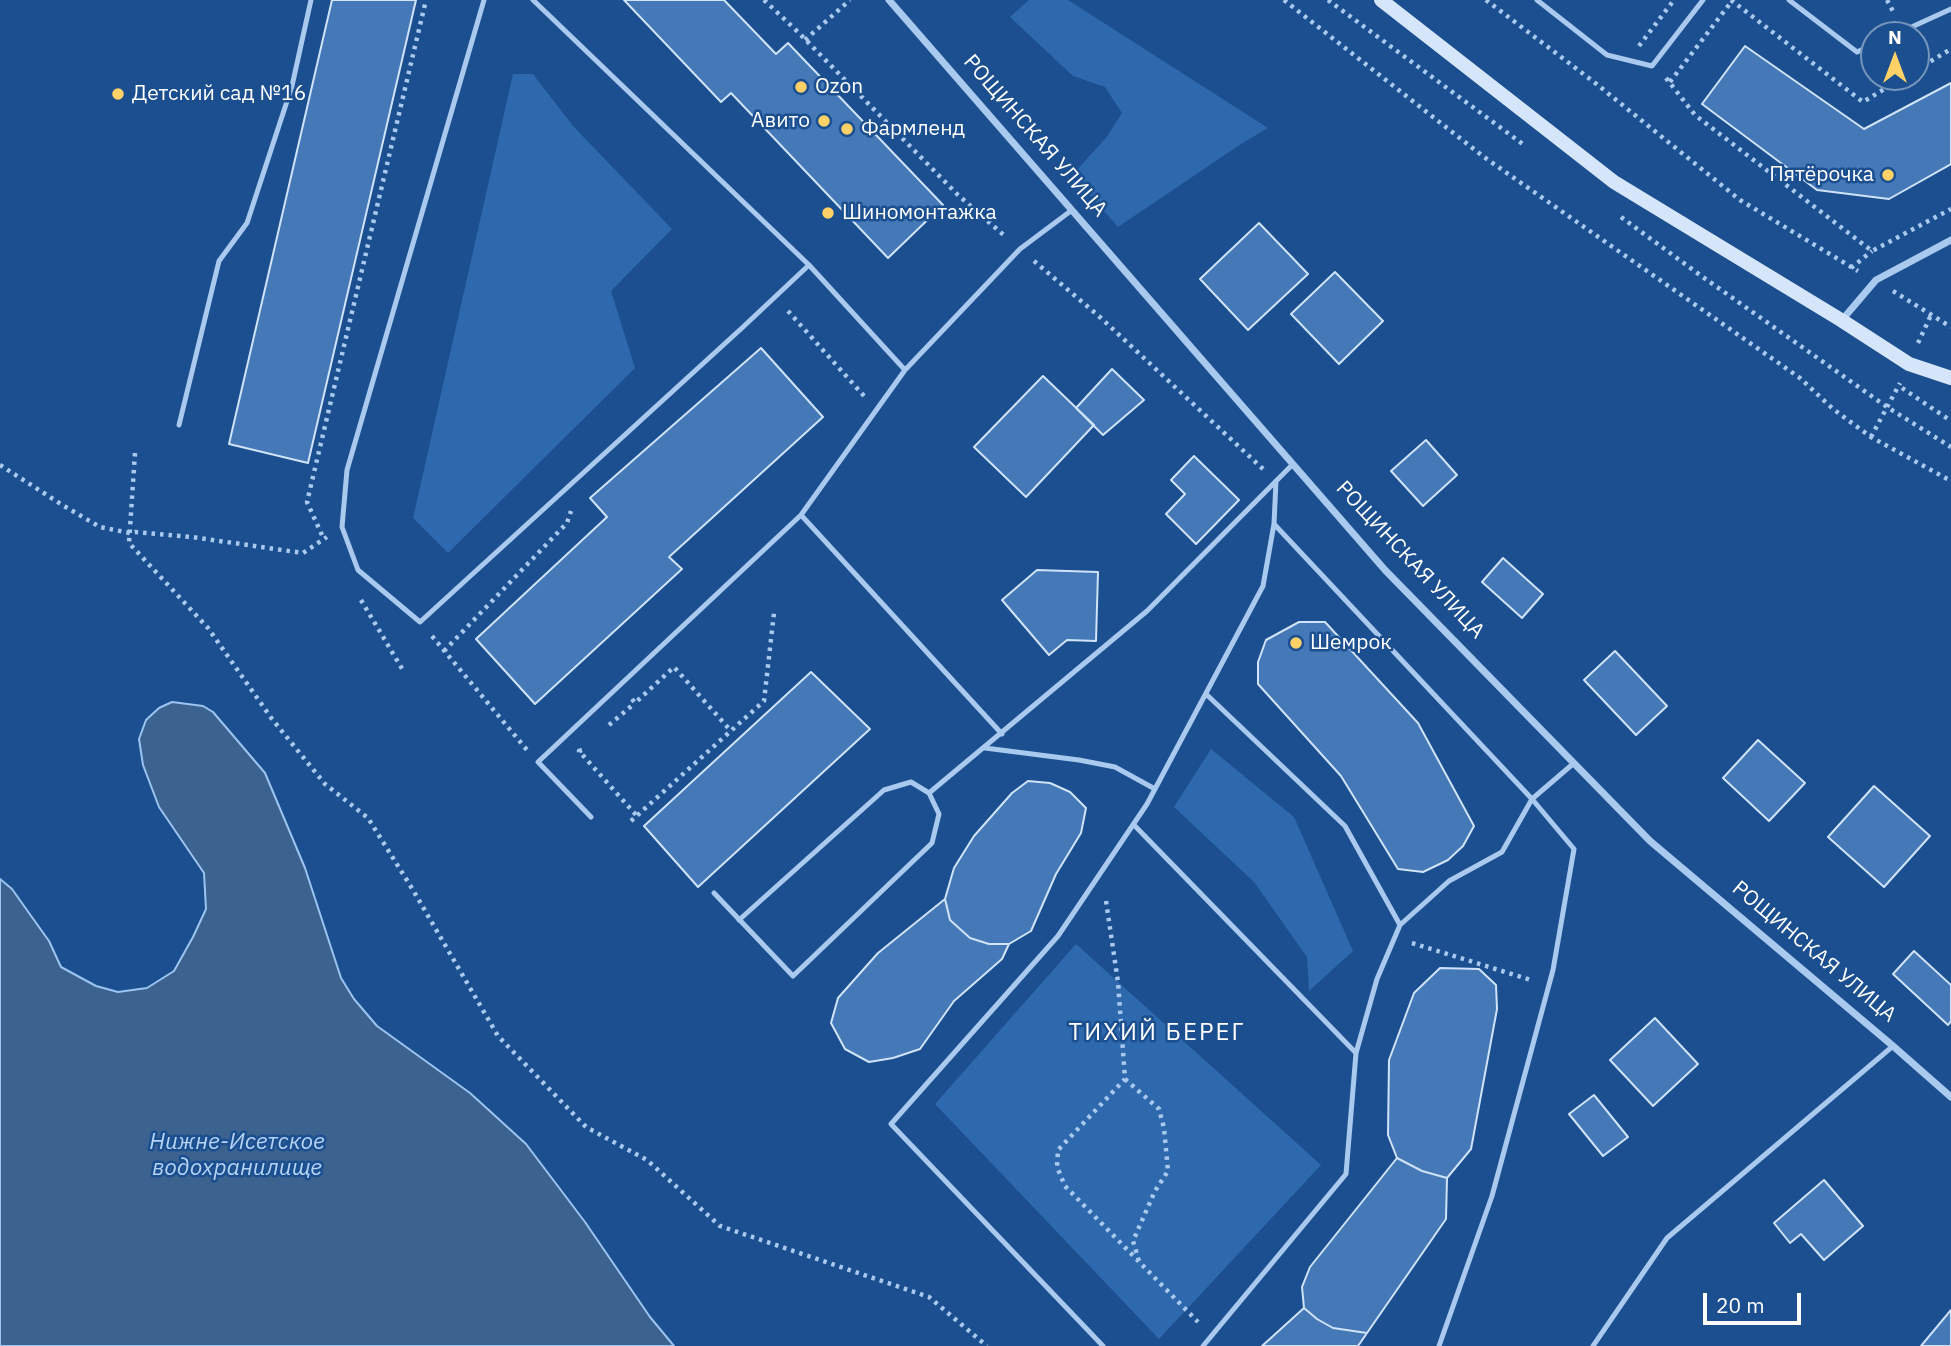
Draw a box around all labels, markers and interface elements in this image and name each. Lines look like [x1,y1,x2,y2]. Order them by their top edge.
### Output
north arrow [1860,21,1930,91]
text: N [1888,25,1902,49]
street label: РОЩИНСКАЯ УЛИЦА [958,50,1112,222]
place label: Ozon [815,74,863,100]
marker: Ozon [793,79,809,95]
place label: Детский сад №16 [132,81,306,107]
marker: Детский сад №16 [110,86,126,102]
place label: Авито [751,108,810,134]
marker: Авито [816,113,832,129]
place label: Фармленд [861,116,965,142]
marker: Фармленд [839,121,855,137]
place label: Пятёрочка [1769,162,1874,188]
marker: Пятёрочка [1880,167,1896,183]
place label: Шиномонтажка [842,200,997,226]
marker: Шиномонтажка [820,205,836,221]
street label: РОЩИНСКАЯ УЛИЦА [1330,476,1490,644]
place label: Шемрок [1310,630,1392,656]
marker: Шемрок [1288,635,1304,651]
street label: РОЩИНСКАЯ УЛИЦА [1727,876,1901,1028]
district label: ТИХИЙ БЕРЕГ [1070,1019,1244,1047]
water label: Нижне-Исетское водохранилище [149,1128,325,1182]
scale bar [1706,1280,1804,1324]
text: 20 m [1716,1291,1765,1319]

